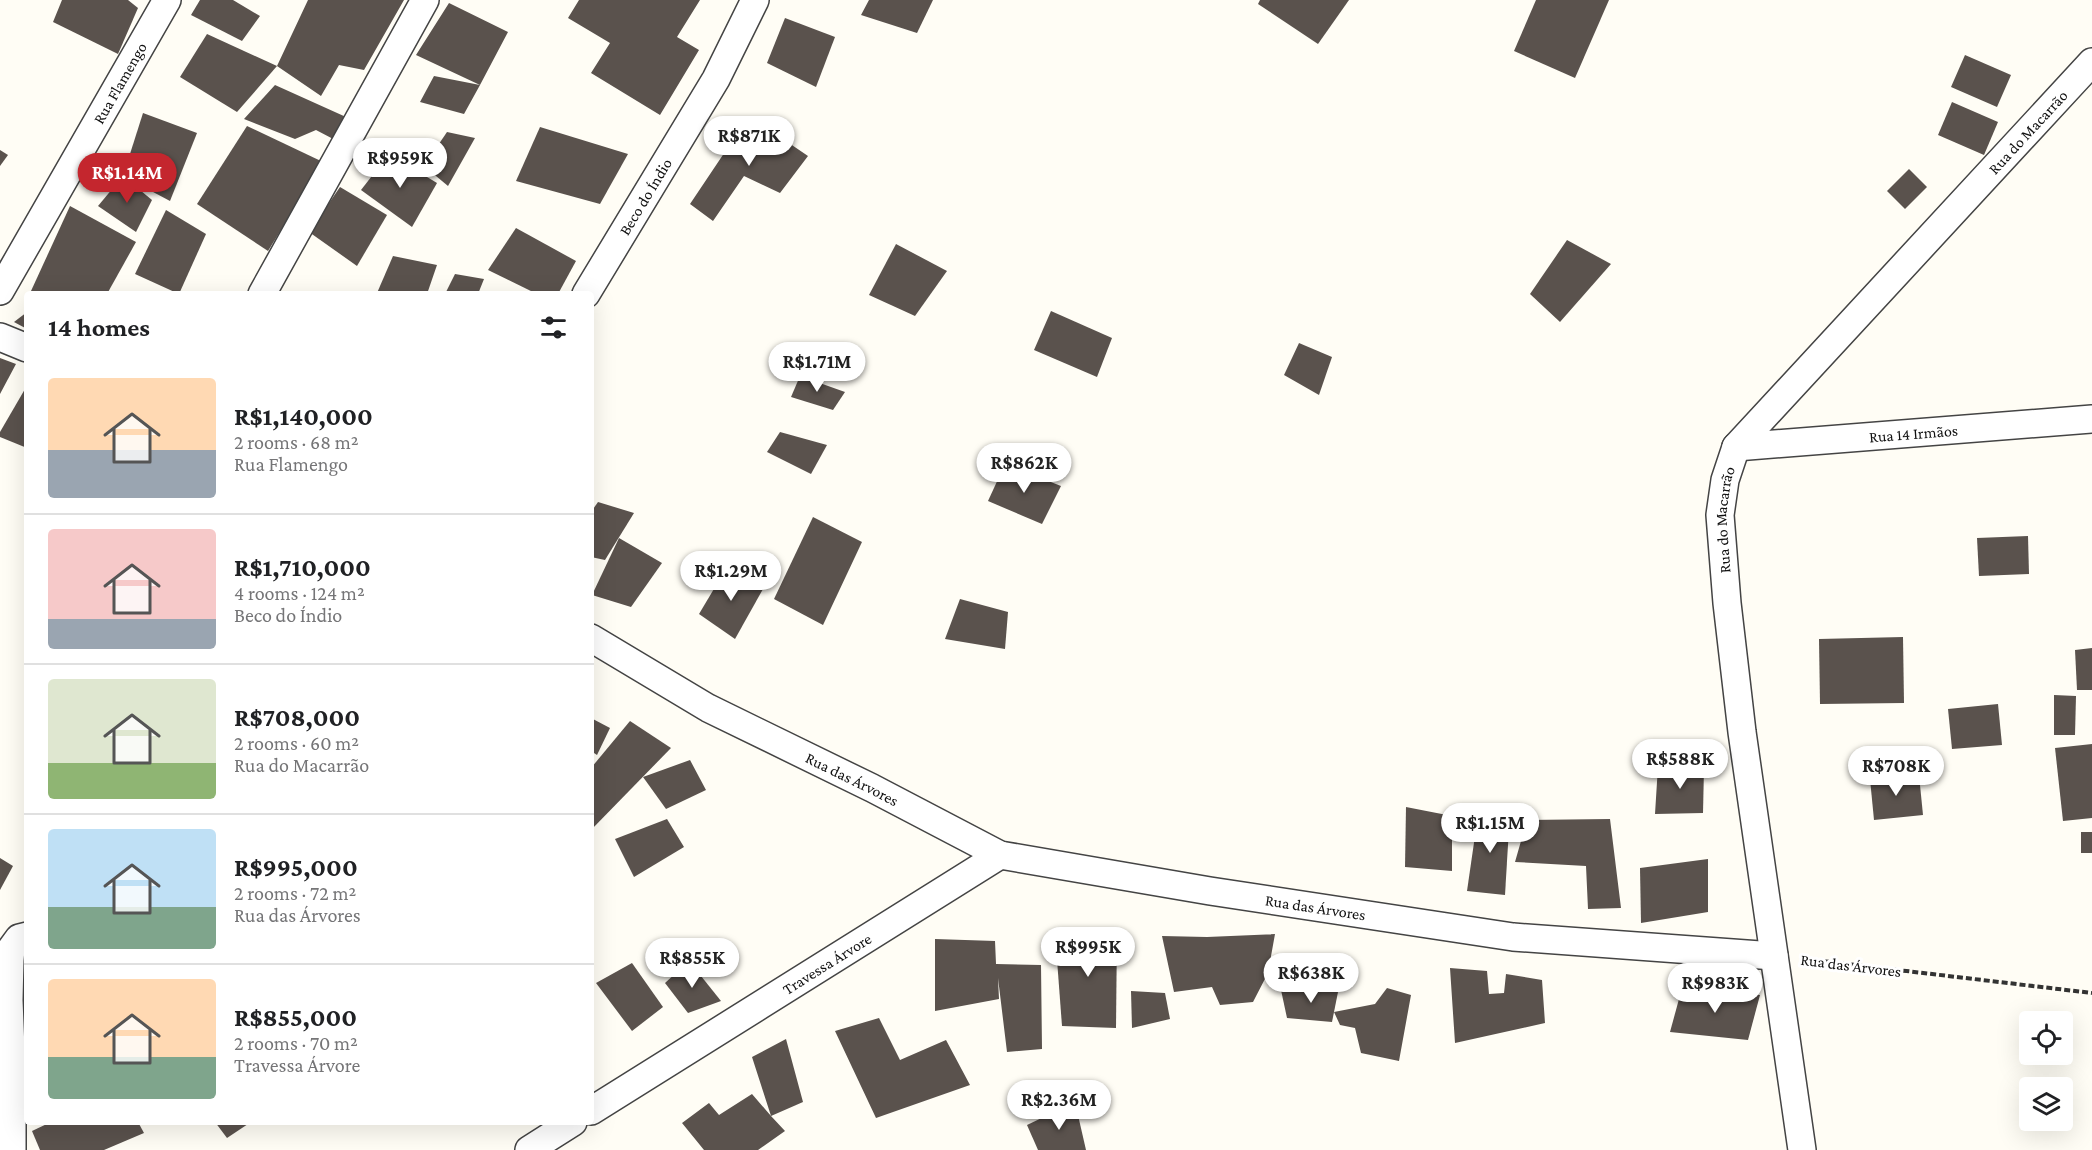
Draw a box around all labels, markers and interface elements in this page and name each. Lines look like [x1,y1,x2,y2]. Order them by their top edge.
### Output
street label: Rua Flamengo [90,39,150,127]
street label: Rua do Macarrão [1985,87,2071,177]
pin: R$871K [700,116,798,167]
text: R$871K [718,124,780,146]
pin: R$959K [351,138,449,189]
text: R$959K [367,146,433,168]
pin: R$1.14M [72,153,182,204]
street label: Beco do Índio [616,155,675,238]
text: R$1.14M [92,161,162,183]
icon: filters [537,311,570,344]
text: 14 homes [48,313,150,342]
pin: R$1.71M [762,342,872,393]
text: R$1.71M [782,350,852,372]
icon: home [96,402,168,474]
text: R$1,140,000 [234,402,373,431]
street label: Rua 14 Irmãos [1868,422,1959,446]
text: 2 rooms · 68 m² [234,431,359,453]
pin: R$862K [975,443,1073,494]
text: R$862K [990,451,1058,473]
text: Rua Flamengo [234,453,348,475]
street label: Rua do Macarrão [1712,464,1738,574]
pin: R$1.29M [676,551,786,602]
icon: home [96,553,168,625]
text: R$1,710,000 [234,553,371,582]
text: R$1.29M [694,559,768,581]
text: 4 rooms · 124 m² [234,582,365,604]
text: Beco do Índio [234,604,342,626]
icon: home [96,703,168,775]
text: R$708,000 [234,703,360,732]
text: 2 rooms · 60 m² [234,732,359,754]
pin: R$588K [1631,739,1729,790]
pin: R$708K [1847,746,1945,797]
text: R$588K [1646,747,1714,769]
street label: Rua das Árvores [803,749,901,809]
text: Rua do Macarrão [234,754,369,776]
text: R$708K [1862,754,1930,776]
pin: R$1.15M [1435,803,1545,854]
text: R$1.15M [1455,811,1525,833]
icon: home [96,853,168,925]
text: R$995,000 [234,853,358,882]
text: 2 rooms · 72 m² [234,882,356,904]
street label: Rua das Árvores [1264,891,1367,924]
text: Rua das Árvores [234,904,361,926]
pin: R$995K [1039,927,1137,978]
street label: Travessa Árvore [780,930,874,998]
text: R$995K [1055,935,1121,957]
pin: R$855K [643,938,741,989]
text: R$855K [659,946,725,968]
street label: Rua das Árvores [1800,951,1902,980]
pin: R$638K [1262,953,1360,1004]
text: R$638K [1278,961,1344,983]
pin: R$983K [1666,963,1764,1014]
text: R$983K [1682,971,1748,993]
icon: home [96,1003,168,1075]
text: R$855,000 [234,1003,357,1032]
map controls [2019,1011,2073,1131]
button: locate [2019,1011,2073,1065]
text: 2 rooms · 70 m² [234,1032,358,1054]
text: Travessa Árvore [234,1054,360,1076]
button: layers [2019,1077,2073,1131]
pin: R$2.36M [1004,1080,1114,1131]
text: R$2.36M [1021,1088,1097,1110]

